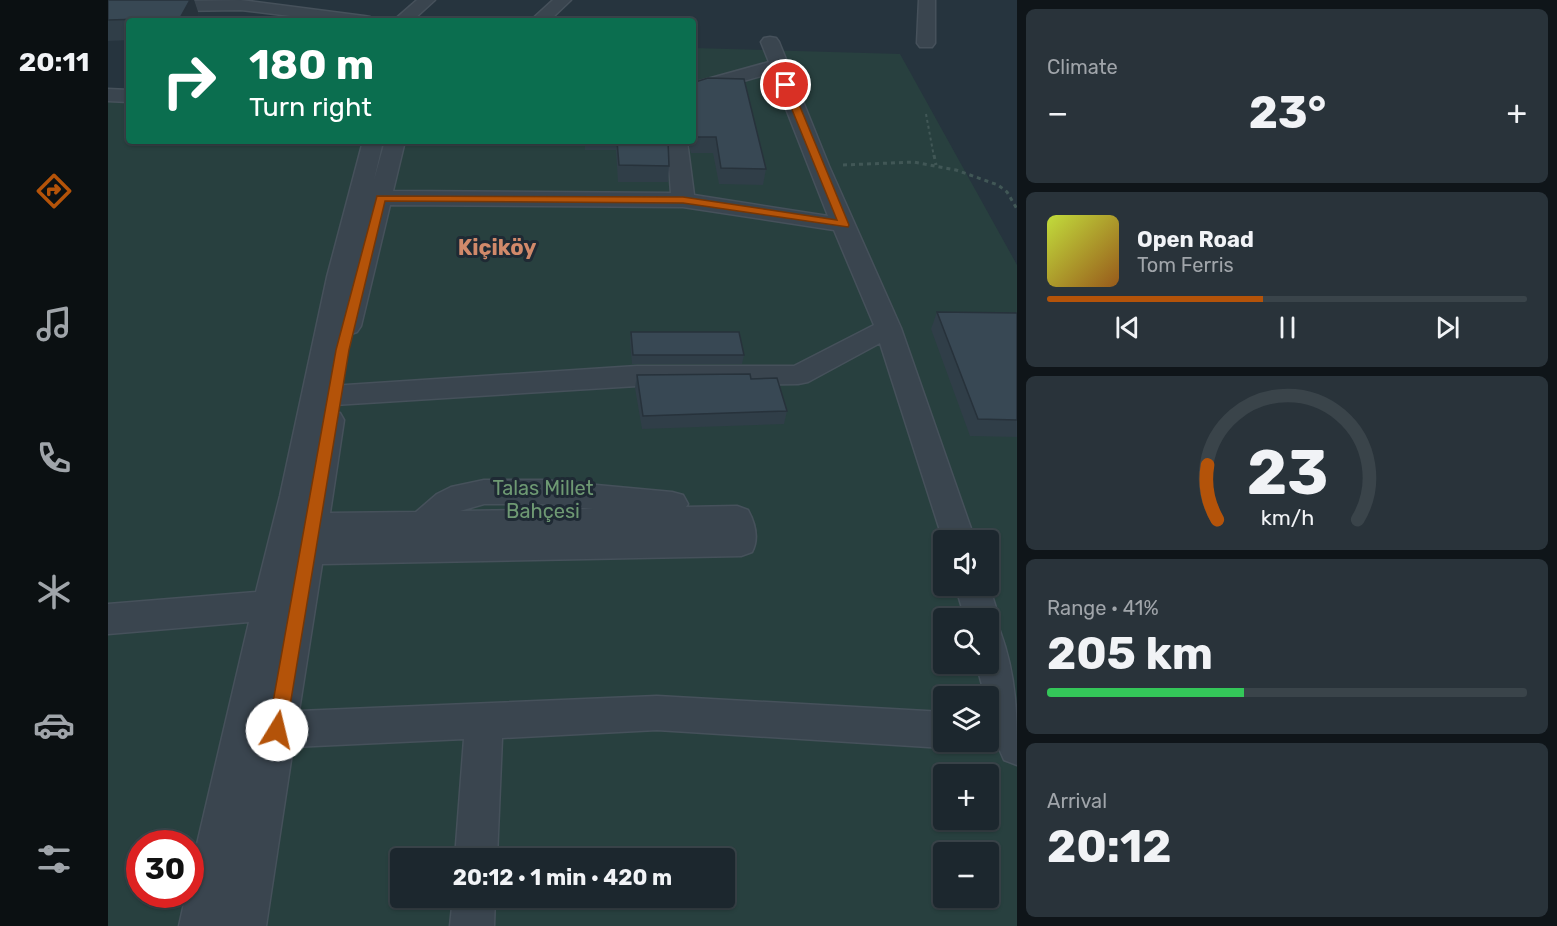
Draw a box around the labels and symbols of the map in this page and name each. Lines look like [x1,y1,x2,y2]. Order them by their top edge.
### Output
pin [760,59,811,110]
district label: Kiçiköy [458,234,536,261]
park label: Talas Millet Bahçesi [492,476,594,523]
position arrow [245,698,309,762]
speed limit sign: 30 [126,830,204,908]

